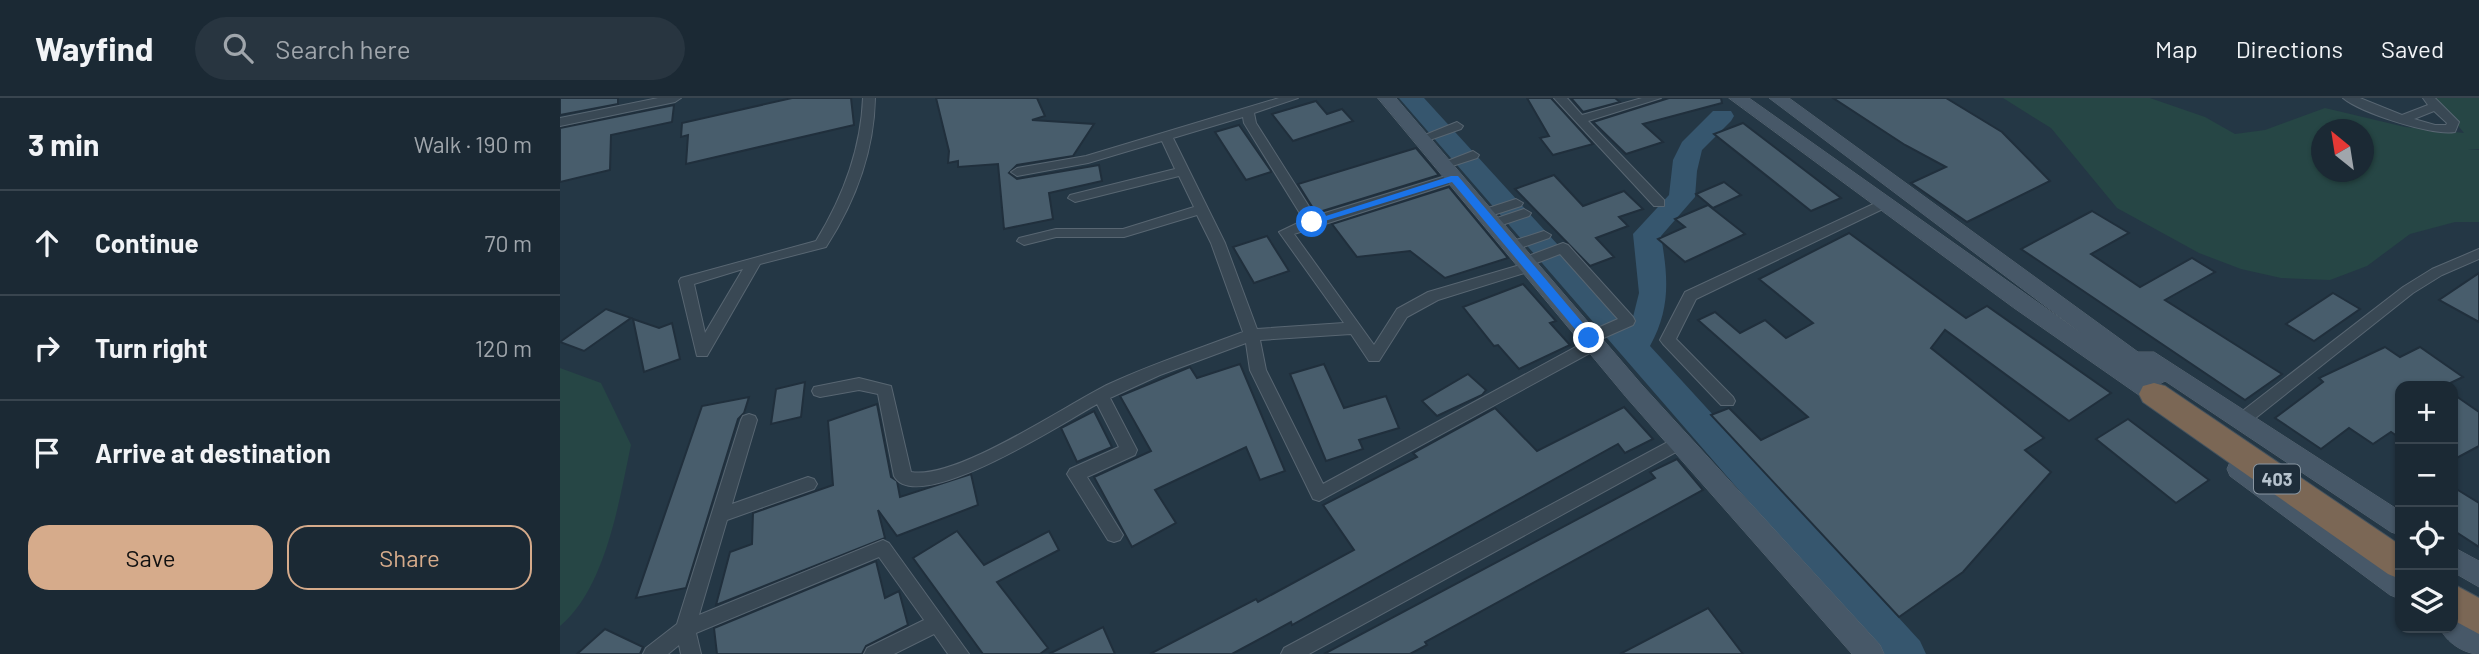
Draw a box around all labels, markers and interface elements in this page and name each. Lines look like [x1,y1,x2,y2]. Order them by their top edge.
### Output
search box [195,17,685,80]
text: Wayfind [35,28,153,68]
icon: search [219,29,257,67]
text: Search here [275,33,411,64]
text: Map [2155,34,2198,63]
text: Directions [2236,34,2343,63]
text: Saved [2381,34,2444,63]
north arrow [2311,119,2374,182]
text: 3 min [28,126,99,162]
text: Walk · 190 m [414,130,532,158]
route start [1296,206,1327,237]
icon: ahead [28,224,66,262]
text: Continue [95,227,199,258]
text: 70 m [485,229,532,257]
route end [1573,322,1604,353]
icon: right [28,329,66,367]
text: Turn right [95,332,208,363]
text: 120 m [475,334,532,362]
map controls [2395,381,2458,633]
button: + [2395,381,2458,444]
icon: arrive [28,434,66,472]
text: Arrive at destination [95,437,331,468]
button: − [2395,444,2458,507]
road number: 403 [2254,464,2300,494]
button: locate [2395,507,2458,570]
button: Save [28,525,273,590]
button: Share [287,525,532,590]
button: layers [2395,570,2458,633]

